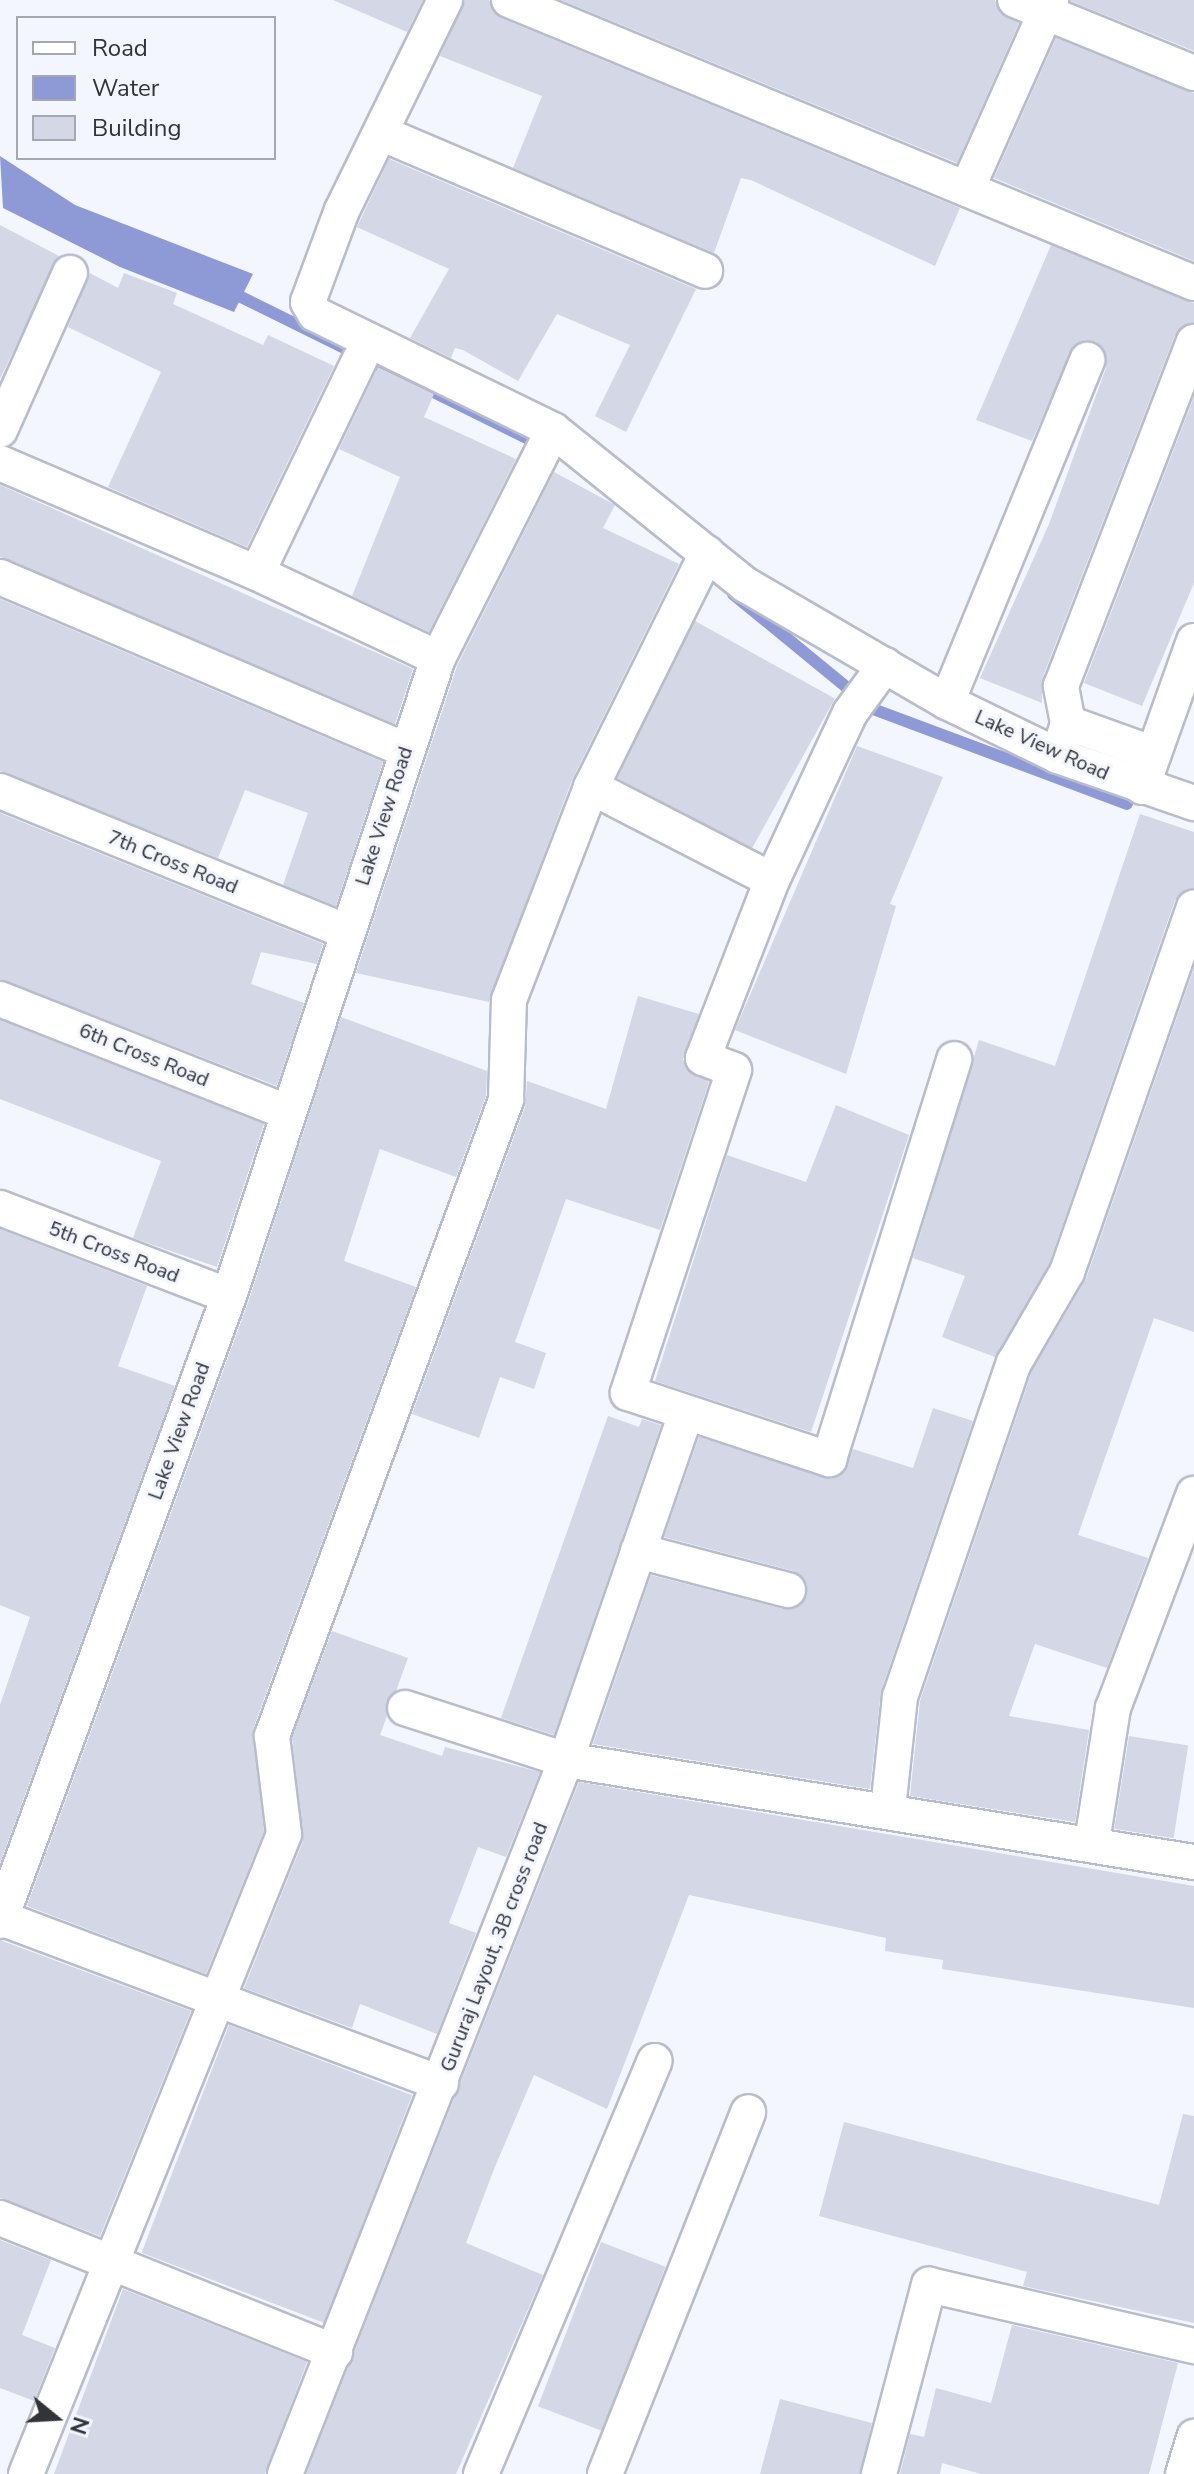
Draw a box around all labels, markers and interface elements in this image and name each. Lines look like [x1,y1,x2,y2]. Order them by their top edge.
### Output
legend [16,16,276,160]
text: Road [92,32,148,64]
text: Water [92,72,159,104]
text: Building [92,112,182,144]
street label: Lake View Road [971,705,1113,785]
street label: Lake View Road [350,744,418,888]
street label: 7th Cross Road [105,825,241,899]
street label: 6th Cross Road [76,1018,212,1092]
street label: 5th Cross Road [45,1216,183,1288]
street label: Lake View Road [143,1359,215,1503]
street label: Gururaj Layout, 3B cross road [435,1819,553,2075]
north arrow [16,2378,96,2458]
text: N [62,2413,96,2438]

